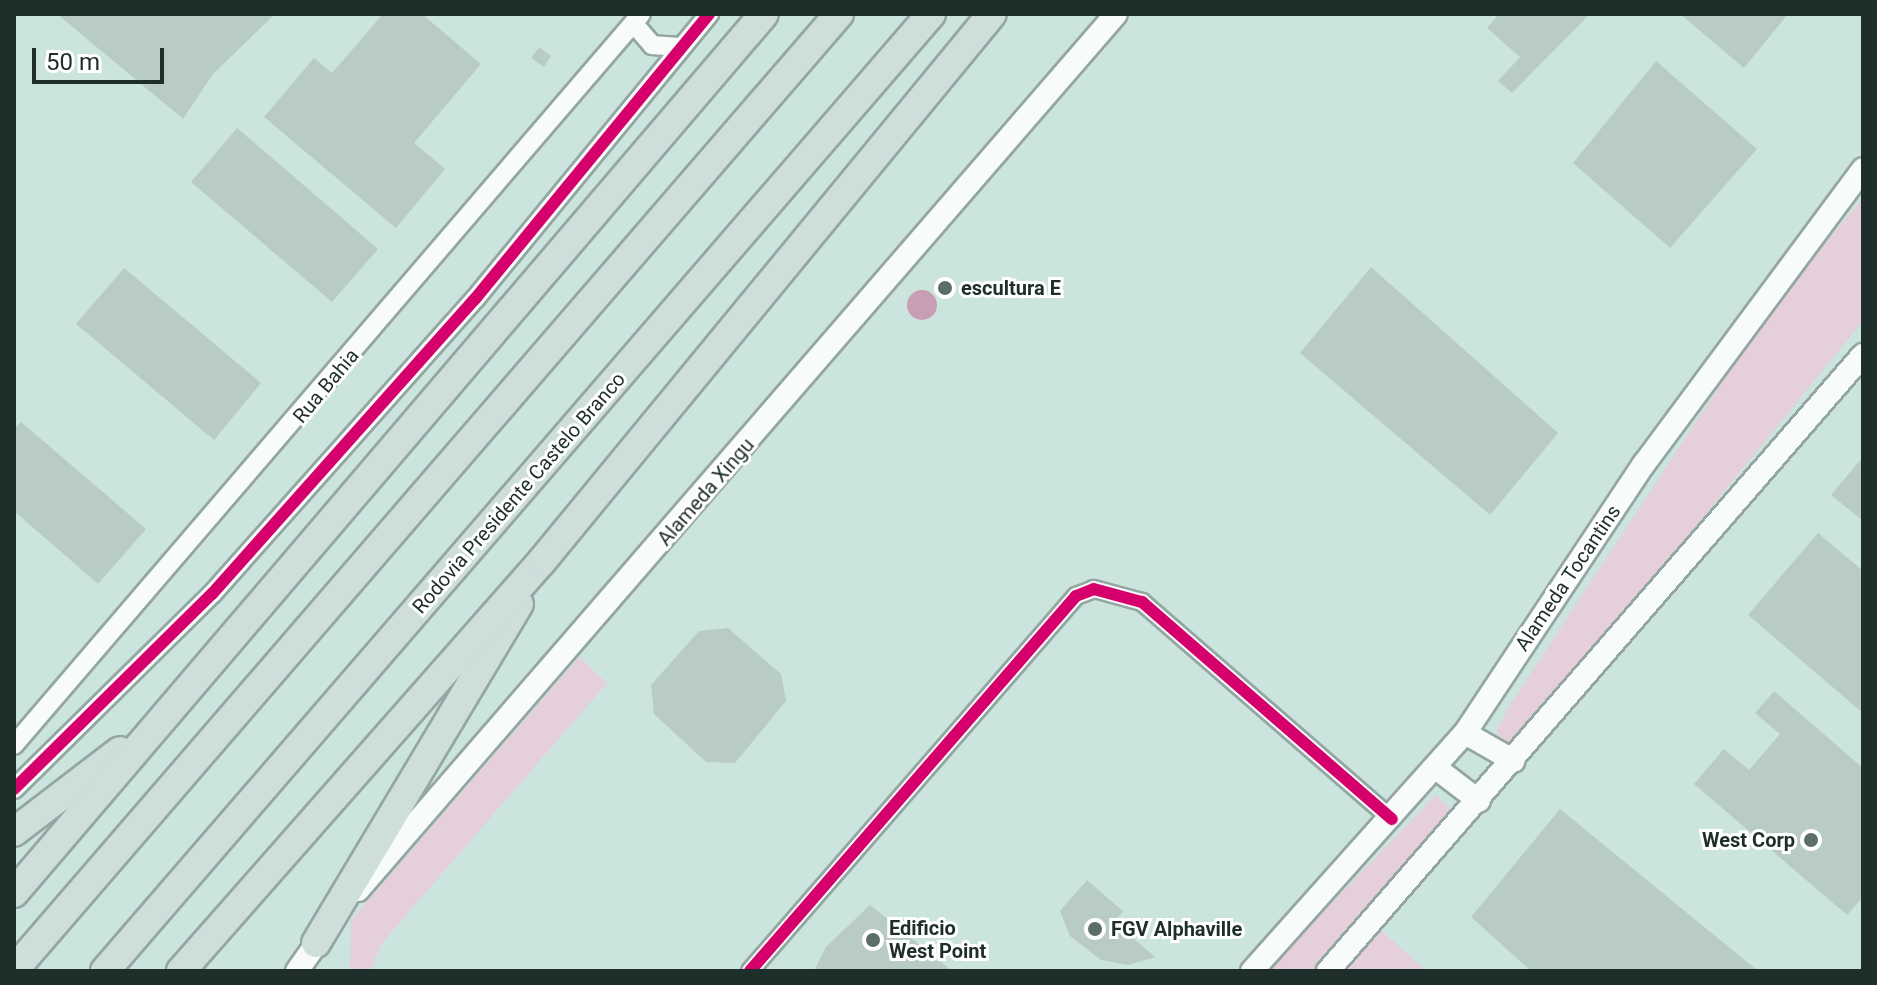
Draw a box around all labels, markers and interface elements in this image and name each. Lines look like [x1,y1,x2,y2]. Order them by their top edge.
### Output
scale bar [36,32,168,82]
text: 50 m [46,48,100,76]
place label: escultura E [961,276,1061,300]
marker: escultura E [936,279,954,297]
street label: Rua Bahia [288,344,364,428]
street label: Rodovia Presidente Castelo Branco [408,367,630,619]
street label: Alameda Xingu [653,433,759,551]
street label: Alameda Tocantins [1510,500,1626,656]
place label: West Corp [1702,828,1795,852]
marker: West Corp [1802,831,1820,849]
place label: Edificio West Point [889,916,986,963]
place label: FGV Alphaville [1111,917,1242,941]
marker: FGV Alphaville [1086,920,1104,938]
marker: Edificio West Point [864,931,882,949]

